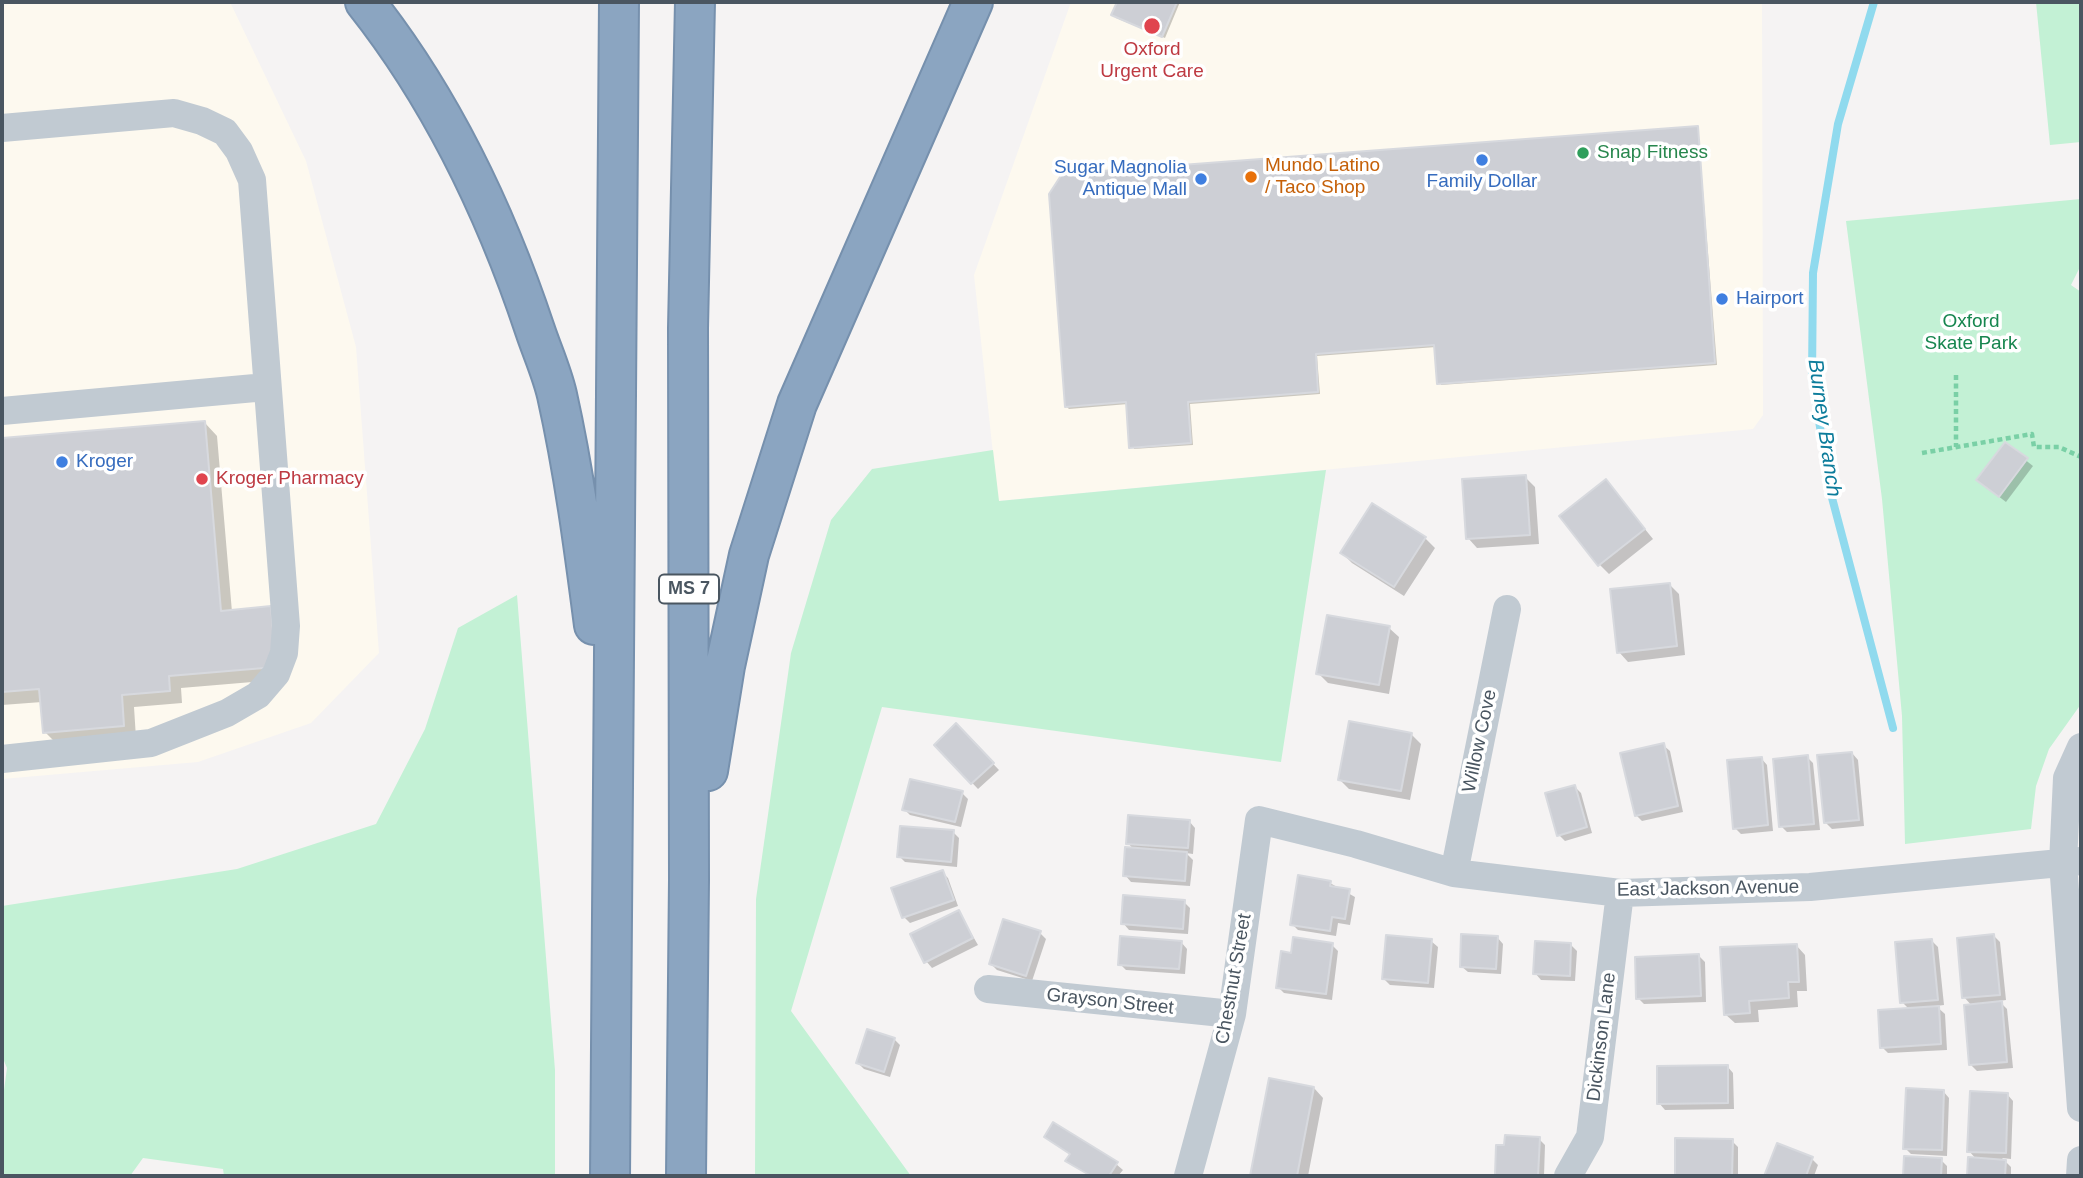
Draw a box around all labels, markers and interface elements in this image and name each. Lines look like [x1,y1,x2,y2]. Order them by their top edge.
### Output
marker: Oxford Urgent Care [1142,16,1162,36]
place label: Oxford Urgent Care [1100,39,1204,83]
place label: Snap Fitness [1597,142,1708,164]
marker: Snap Fitness [1575,145,1591,161]
marker: Family Dollar [1474,152,1490,168]
place label: Mundo Latino / Taco Shop [1265,155,1380,199]
place label: Sugar Magnolia Antique Mall [1054,157,1187,201]
marker: Mundo Latino / Taco Shop [1243,169,1259,185]
marker: Sugar Magnolia Antique Mall [1193,171,1209,187]
place label: Family Dollar [1427,171,1537,193]
place label: Hairport [1736,288,1804,310]
marker: Hairport [1714,291,1730,307]
park label: Oxford Skate Park [1925,311,2017,355]
water label: Burney Branch [1802,357,1846,499]
place label: Kroger [76,451,133,473]
marker: Kroger [54,454,70,470]
place label: Kroger Pharmacy [216,468,364,490]
marker: Kroger Pharmacy [194,471,210,487]
road number: MS 7 [659,574,719,604]
street label: Willow Cove [1458,688,1502,794]
street label: East Jackson Avenue [1617,876,1799,902]
street label: Chestnut Street [1211,912,1257,1046]
street label: Dickinson Lane [1583,971,1621,1103]
street label: Grayson Street [1045,984,1175,1020]

